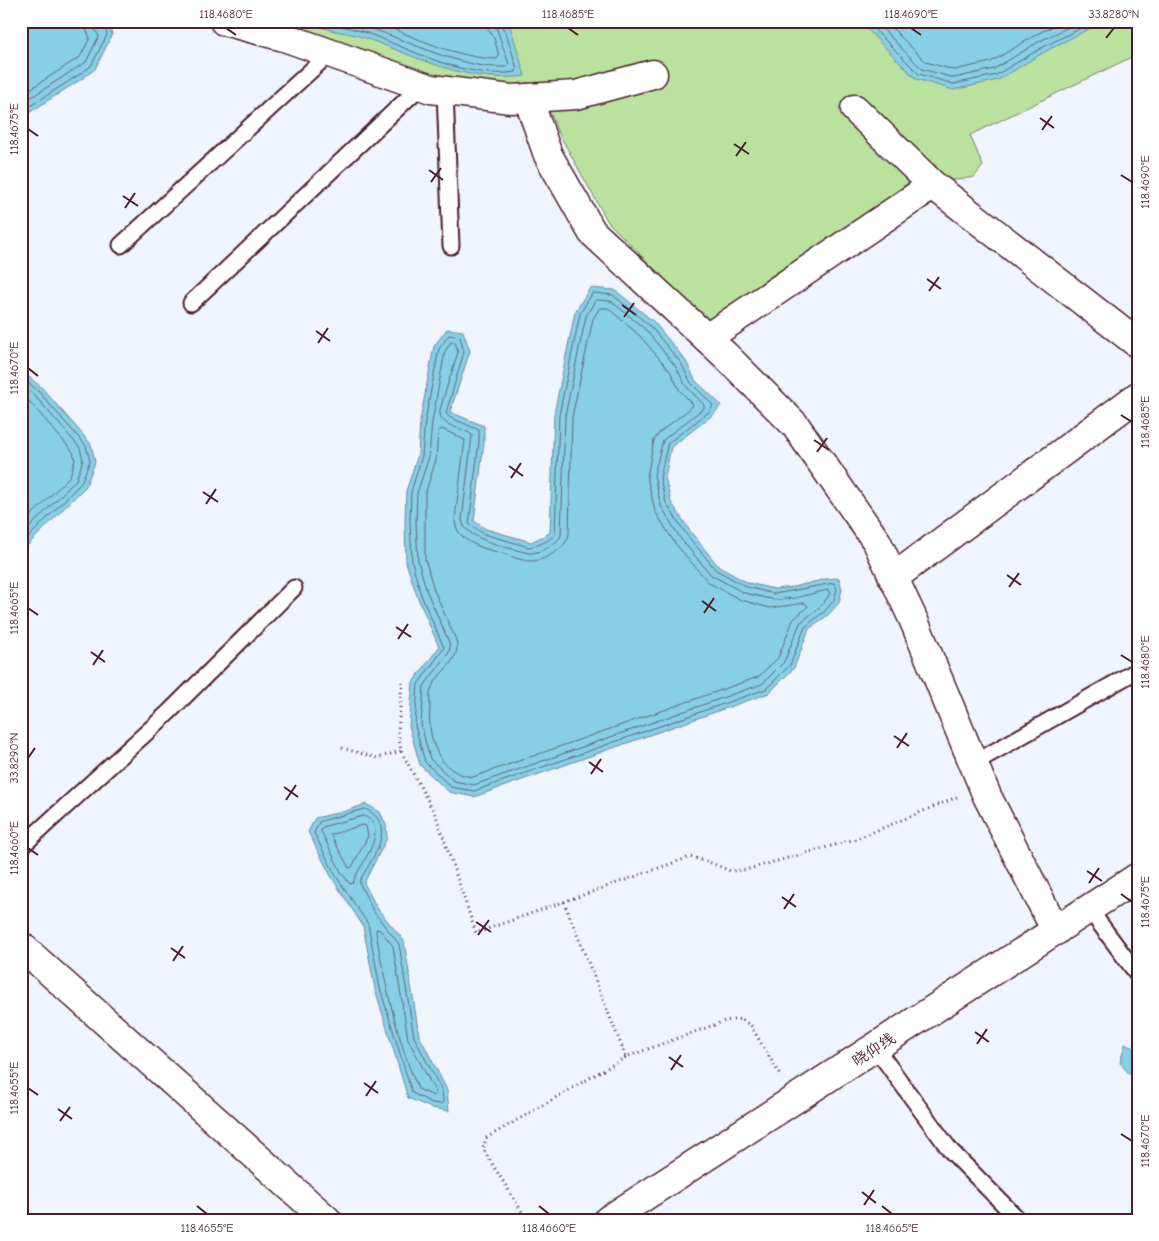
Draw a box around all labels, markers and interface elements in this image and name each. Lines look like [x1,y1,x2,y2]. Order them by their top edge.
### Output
text: 118.4680°E [199,7,253,21]
text: 118.4685°E [542,7,594,21]
text: 118.4690°E [884,7,938,21]
text: 33.8280°N [1089,7,1139,21]
text: 118.4675°E [7,103,21,155]
text: 118.4690°E [1138,155,1152,209]
text: 118.4670°E [7,341,21,395]
text: 118.4685°E [1138,396,1152,448]
text: 118.4665°E [7,581,21,635]
text: 118.4680°E [1138,635,1152,689]
text: 33.8290°N [7,733,21,783]
text: 118.4660°E [7,821,21,875]
text: 118.4675°E [1138,876,1152,928]
street label: 晓仰线 [849,1029,899,1070]
text: 118.4655°E [7,1061,21,1115]
text: 118.4670°E [1138,1114,1152,1168]
text: 118.4655°E [180,1221,234,1235]
text: 118.4660°E [522,1221,576,1235]
text: 118.4665°E [865,1221,919,1235]

